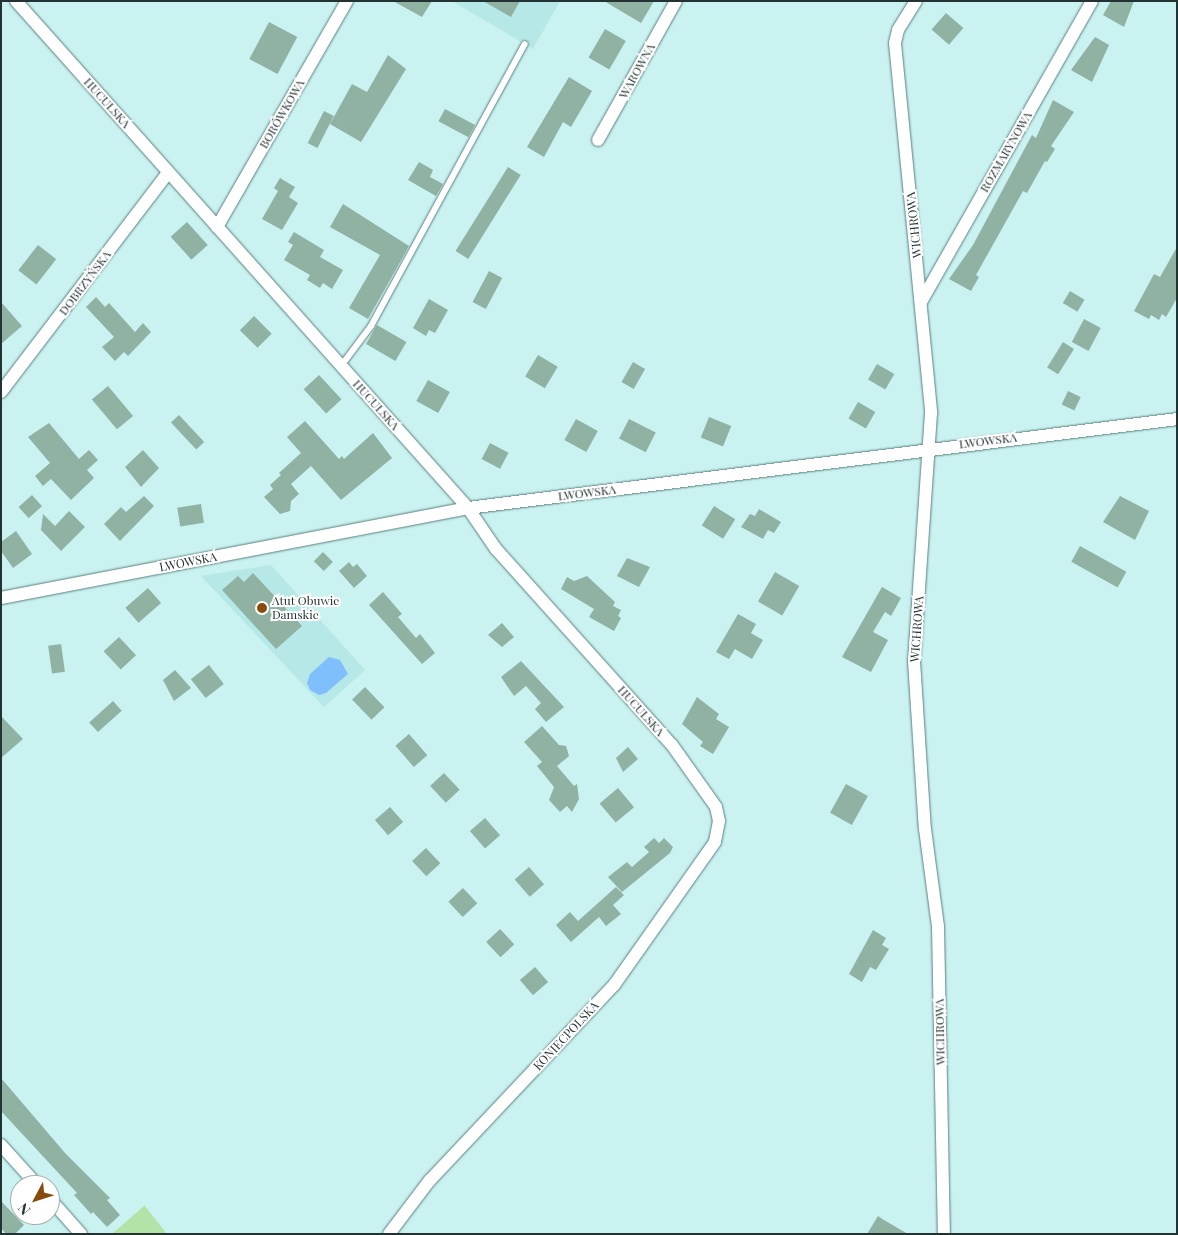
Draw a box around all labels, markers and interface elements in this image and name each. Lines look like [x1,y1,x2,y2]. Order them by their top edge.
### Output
street label: WAROWNA [616,41,658,101]
street label: HUCULSKA [81,75,133,131]
street label: BORÓWKOWA [256,77,308,151]
street label: ROZMARYNOWA [977,109,1035,195]
street label: WICHROWA [903,191,925,259]
street label: DOBRZYŃSKA [56,248,114,318]
street label: HUCULSKA [350,377,402,433]
street label: LWOWSKA [958,430,1018,452]
street label: LWOWSKA [557,482,617,504]
street label: LWOWSKA [158,549,218,575]
place label: Atut Obuwie Damskie [272,594,339,622]
street label: WICHROWA [908,595,926,663]
marker: Atut Obuwie Damskie [256,602,268,614]
street label: HUCULSKA [615,683,667,739]
street label: KONIECPOLSKA [530,999,602,1073]
street label: WICHROWA [932,999,948,1065]
north arrow [10,1175,60,1225]
text: N [13,1199,34,1219]

